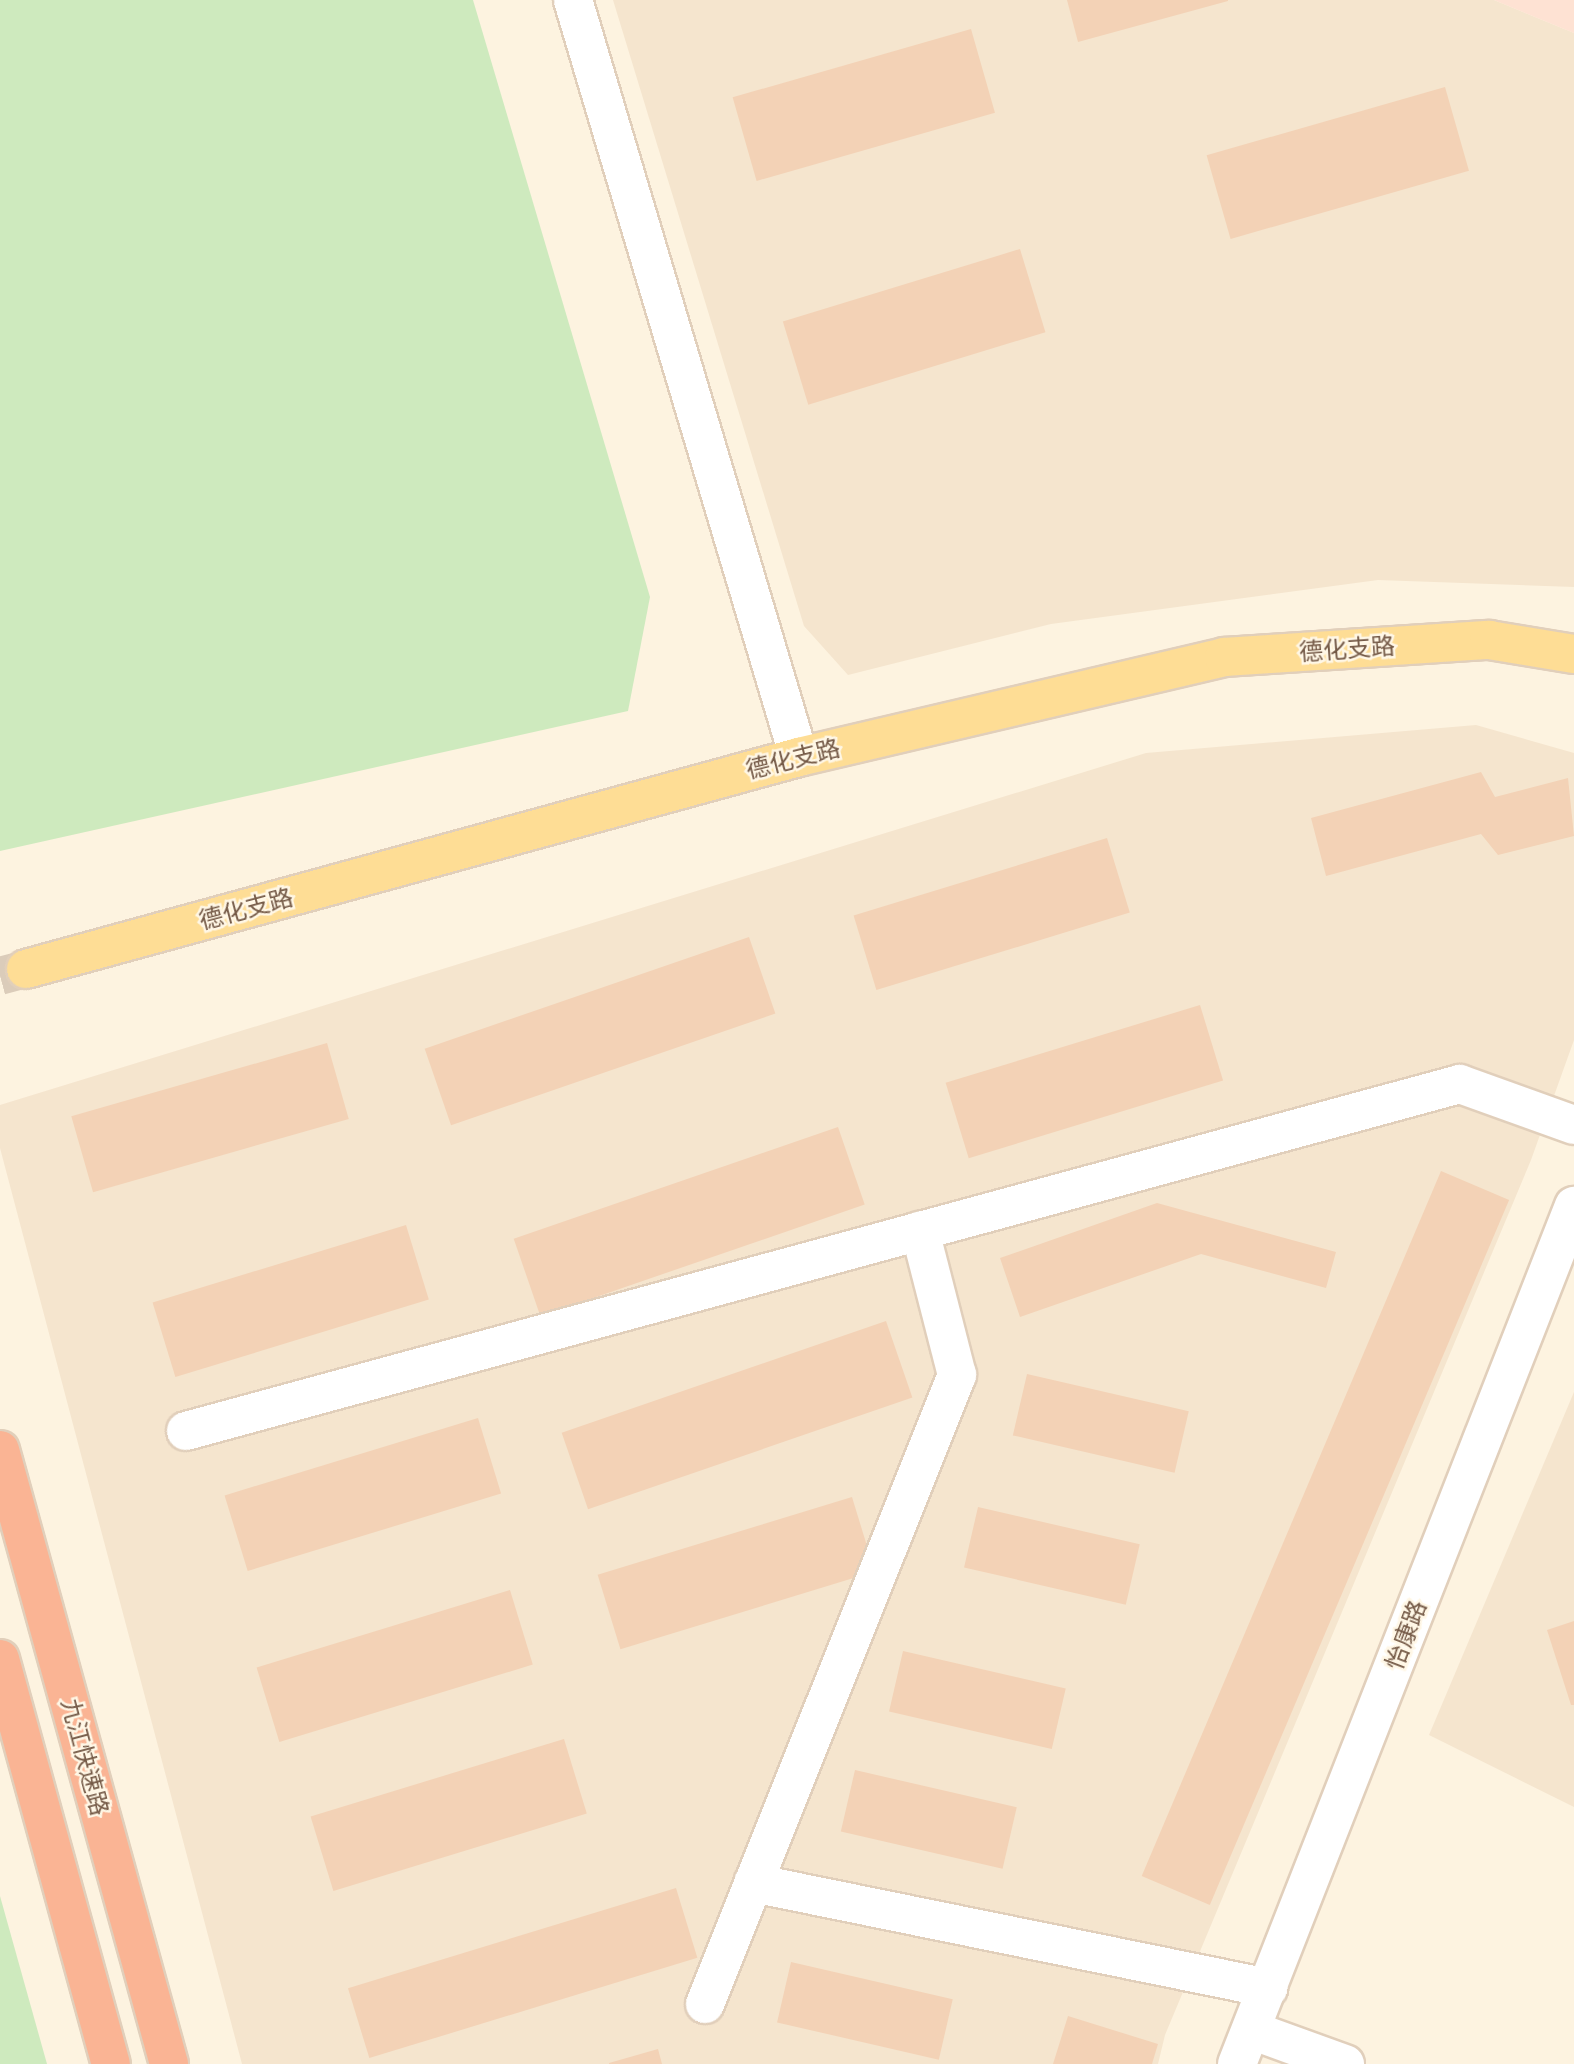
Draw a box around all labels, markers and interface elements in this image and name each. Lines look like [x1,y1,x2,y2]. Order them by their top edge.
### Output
street label: 德化支路 [1298,631,1396,667]
street label: 德化支路 [743,733,843,785]
street label: 德化支路 [196,883,296,935]
street label: 怡康路 [1380,1596,1432,1674]
street label: 九江快速路 [56,1695,114,1819]

